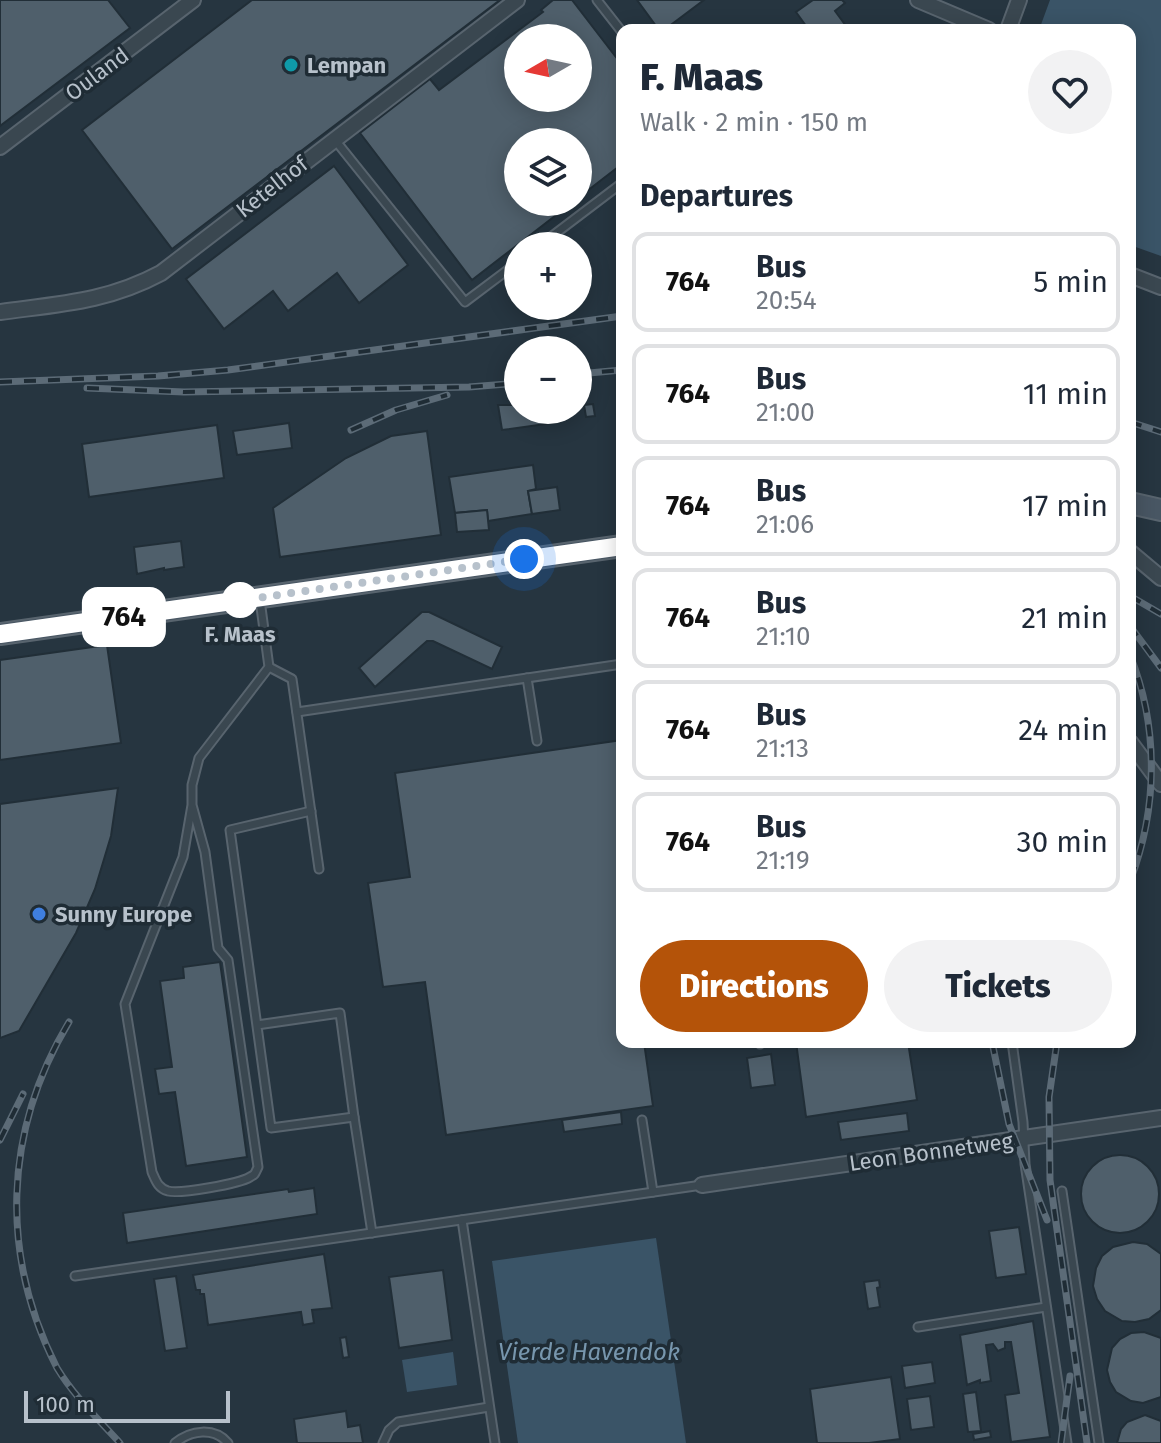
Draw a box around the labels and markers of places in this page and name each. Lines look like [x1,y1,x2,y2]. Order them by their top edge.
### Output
place label: Lempan [307,52,386,79]
marker: Lempan [282,56,300,74]
marker: F. Maas [223,583,257,617]
place label: F. Maas [204,621,276,648]
place label: Sunny Europe [55,901,192,928]
marker: Sunny Europe [30,905,48,923]

